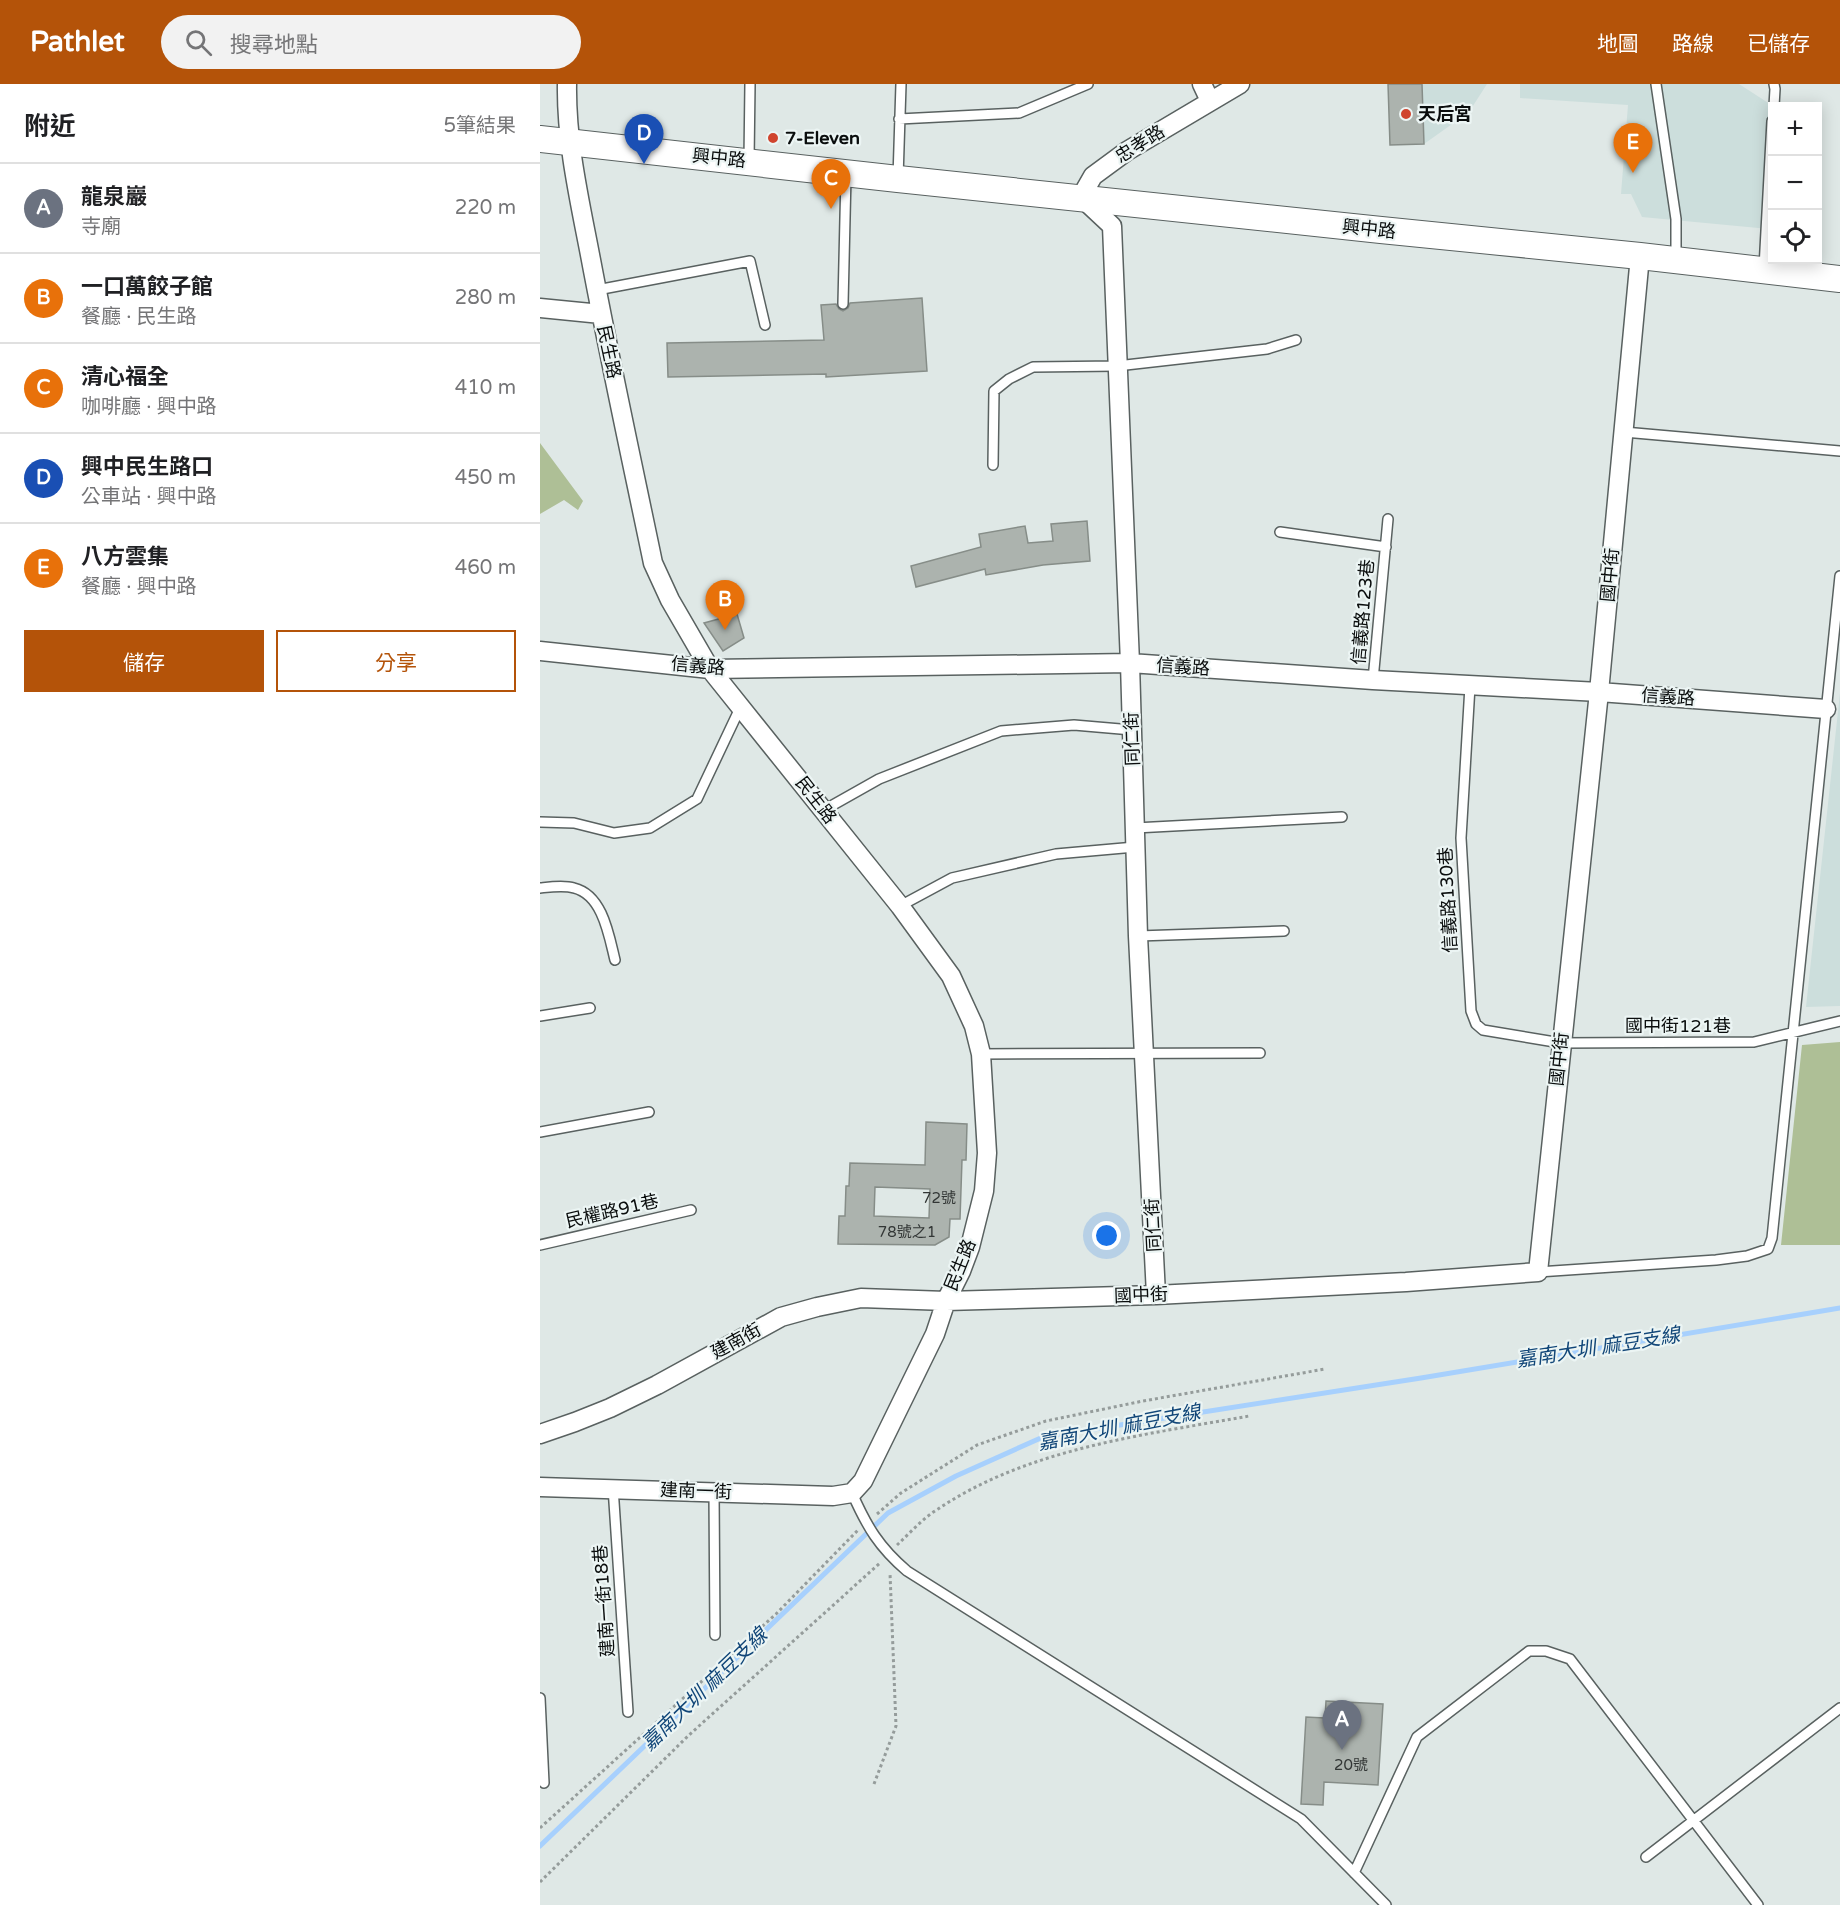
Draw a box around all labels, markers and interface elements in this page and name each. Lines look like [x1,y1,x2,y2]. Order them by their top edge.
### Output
search box [161,15,581,69]
text: Pathlet [30,25,125,59]
icon: search [182,26,215,59]
text: 搜尋地點 [230,32,318,58]
text: 地圖 [1597,32,1639,57]
text: 路線 [1672,32,1714,57]
text: 已儲存 [1747,32,1810,57]
map controls [1768,102,1822,264]
button: + [1768,102,1822,156]
place label: 天后宮 [1418,103,1472,125]
marker: 天后宮 [1399,107,1413,121]
text: 附近 [24,111,76,142]
text: 5筆結果 [443,114,516,138]
pin: D [624,115,664,164]
street label: 忠孝路 [1111,120,1169,168]
pin: E [1614,124,1652,173]
place label: 7-Eleven [785,127,860,149]
marker: 7-Eleven [766,131,780,145]
street label: 興中路 [691,144,747,172]
button: − [1768,156,1822,210]
pin: C [812,160,850,209]
text: 龍泉巖 [81,184,147,210]
text: A [36,196,51,220]
text: 220 m [455,196,516,220]
button: locate [1768,210,1822,264]
text: 寺廟 [81,215,121,239]
street label: 興中路 [1341,215,1397,243]
text: 一口萬餃子館 [81,274,213,300]
text: B [37,286,50,310]
text: 280 m [455,286,516,310]
text: 餐廳 · 民生路 [81,305,197,329]
street label: 民生路 [593,323,625,381]
text: 清心福全 [81,364,169,390]
text: C [37,376,50,400]
text: 410 m [455,376,516,400]
text: 咖啡廳 · 興中路 [81,395,217,419]
text: 興中民生路口 [81,454,213,480]
text: D [36,466,51,490]
text: 450 m [455,466,516,490]
text: 公車站 · 興中路 [81,485,217,509]
text: 八方雲集 [81,544,169,570]
street label: 國中街 [1597,547,1623,603]
text: E [37,556,50,580]
text: 460 m [455,556,516,580]
street label: 信義路123巷 [1347,558,1379,666]
text: 餐廳 · 興中路 [81,575,197,599]
pin: B [706,580,744,630]
button: 儲存 [24,630,264,692]
button: 分享 [276,630,516,692]
street label: 信義路 [670,653,726,679]
street label: 信義路 [1155,654,1211,680]
street label: 信義路 [1640,684,1696,710]
street label: 同仁街 [1120,712,1144,766]
street label: 民生路 [791,772,841,828]
street label: 信義路130巷 [1434,847,1462,953]
street label: 國中街121巷 [1625,1015,1731,1037]
street label: 國中街 [1545,1031,1573,1087]
house number: 72號 [922,1189,956,1207]
street label: 民權路91巷 [563,1190,661,1232]
street label: 同仁街 [1141,1197,1165,1253]
your location [1092,1221,1121,1250]
house number: 78號之1 [878,1223,936,1241]
street label: 民生路 [940,1236,980,1294]
street label: 國中街 [1114,1283,1168,1307]
street label: 建南街 [707,1318,765,1364]
water label: 嘉南大圳 麻豆支線 [1515,1323,1684,1373]
water label: 嘉南大圳 麻豆支線 [1036,1400,1205,1456]
street label: 建南一街 [660,1479,732,1503]
street label: 建南一街18巷 [589,1544,619,1658]
water label: 嘉南大圳 麻豆支線 [637,1622,774,1756]
pin: A [1322,1700,1362,1750]
house number: 20號 [1334,1756,1368,1774]

